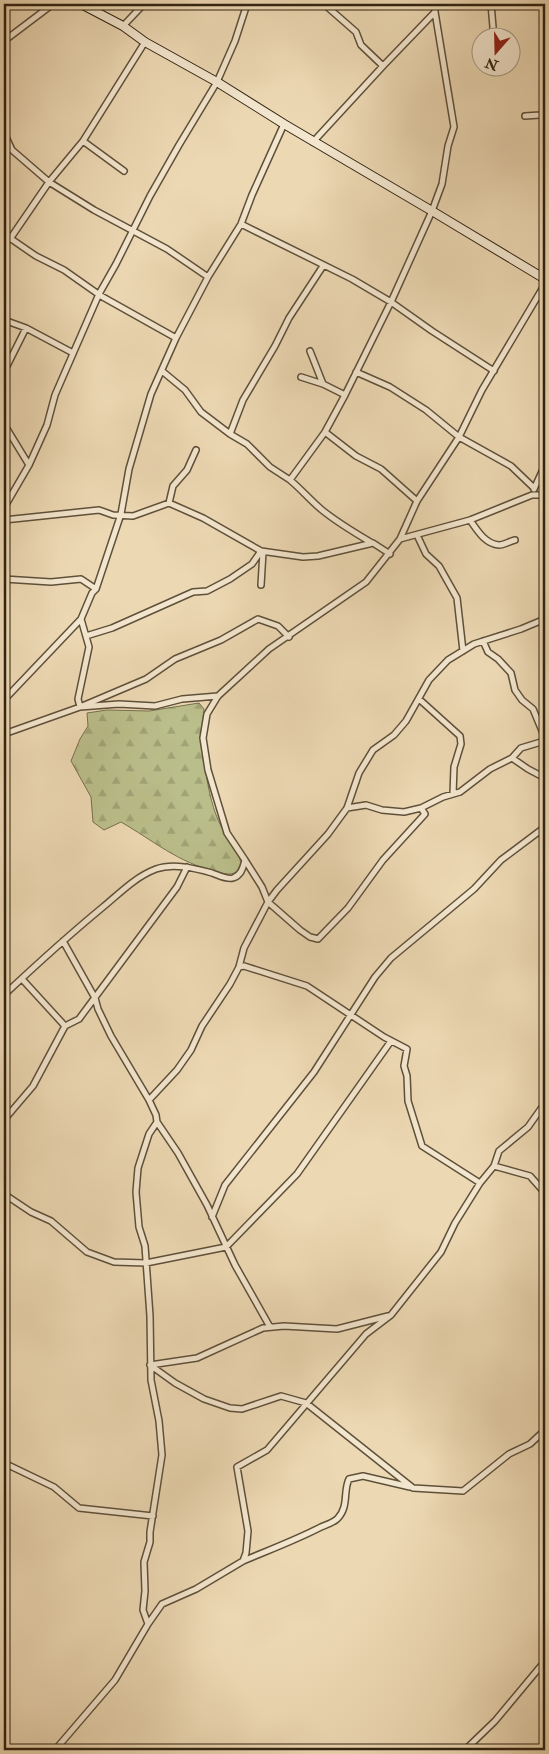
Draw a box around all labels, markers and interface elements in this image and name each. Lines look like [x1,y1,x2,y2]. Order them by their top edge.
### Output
north arrow [472,28,522,78]
text: N [482,53,501,74]

